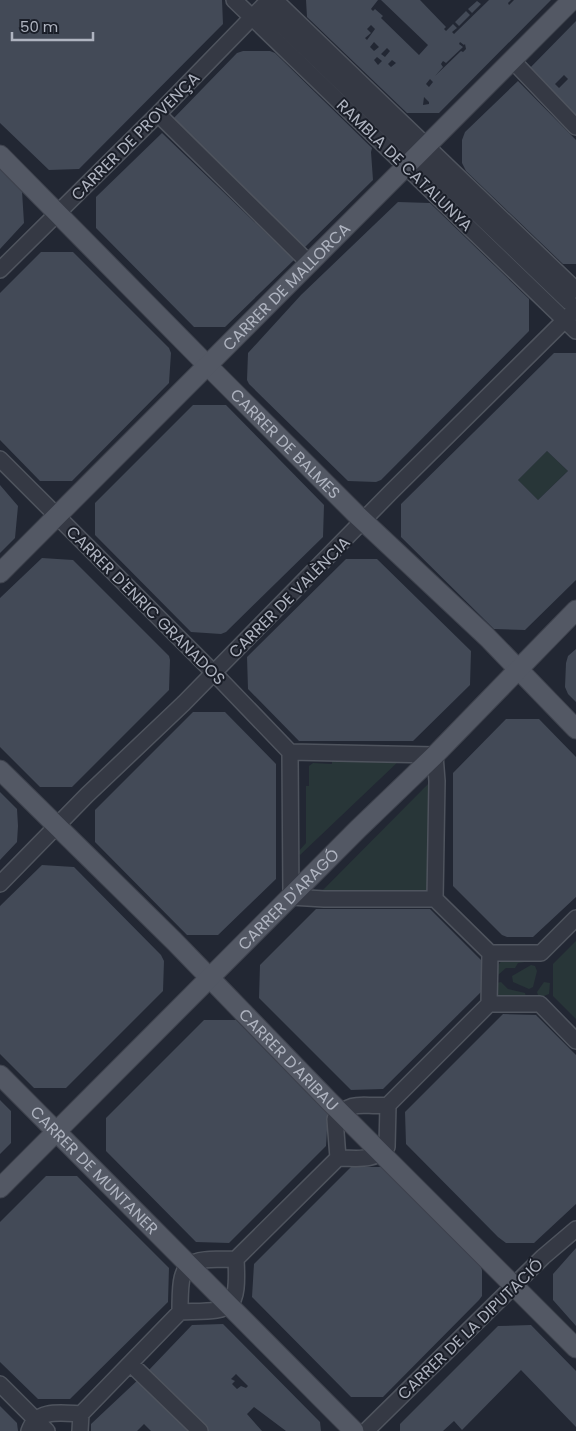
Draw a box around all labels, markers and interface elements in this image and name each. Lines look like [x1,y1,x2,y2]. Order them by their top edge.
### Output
scale bar [12,10,94,42]
text: 50 m [20,16,58,37]
street label: CARRER DE PROVENÇA [66,67,205,206]
street label: RAMBLA DE CATALUNYA [331,94,478,237]
street label: CARRER DE MALLORCA [217,217,356,356]
street label: CARRER DE BALMES [225,384,346,504]
street label: CARRER D'ENRIC GRANADOS [61,521,230,690]
street label: CARRER DE VALÈNCIA [223,531,355,663]
street label: CARRER D'ARAGÓ [233,844,344,955]
street label: CARRER D'ARIBAU [233,1004,344,1116]
street label: CARRER DE MUNTANER [25,1101,163,1240]
street label: CARRER DE LA DIPUTACIÓ [393,1254,548,1405]

